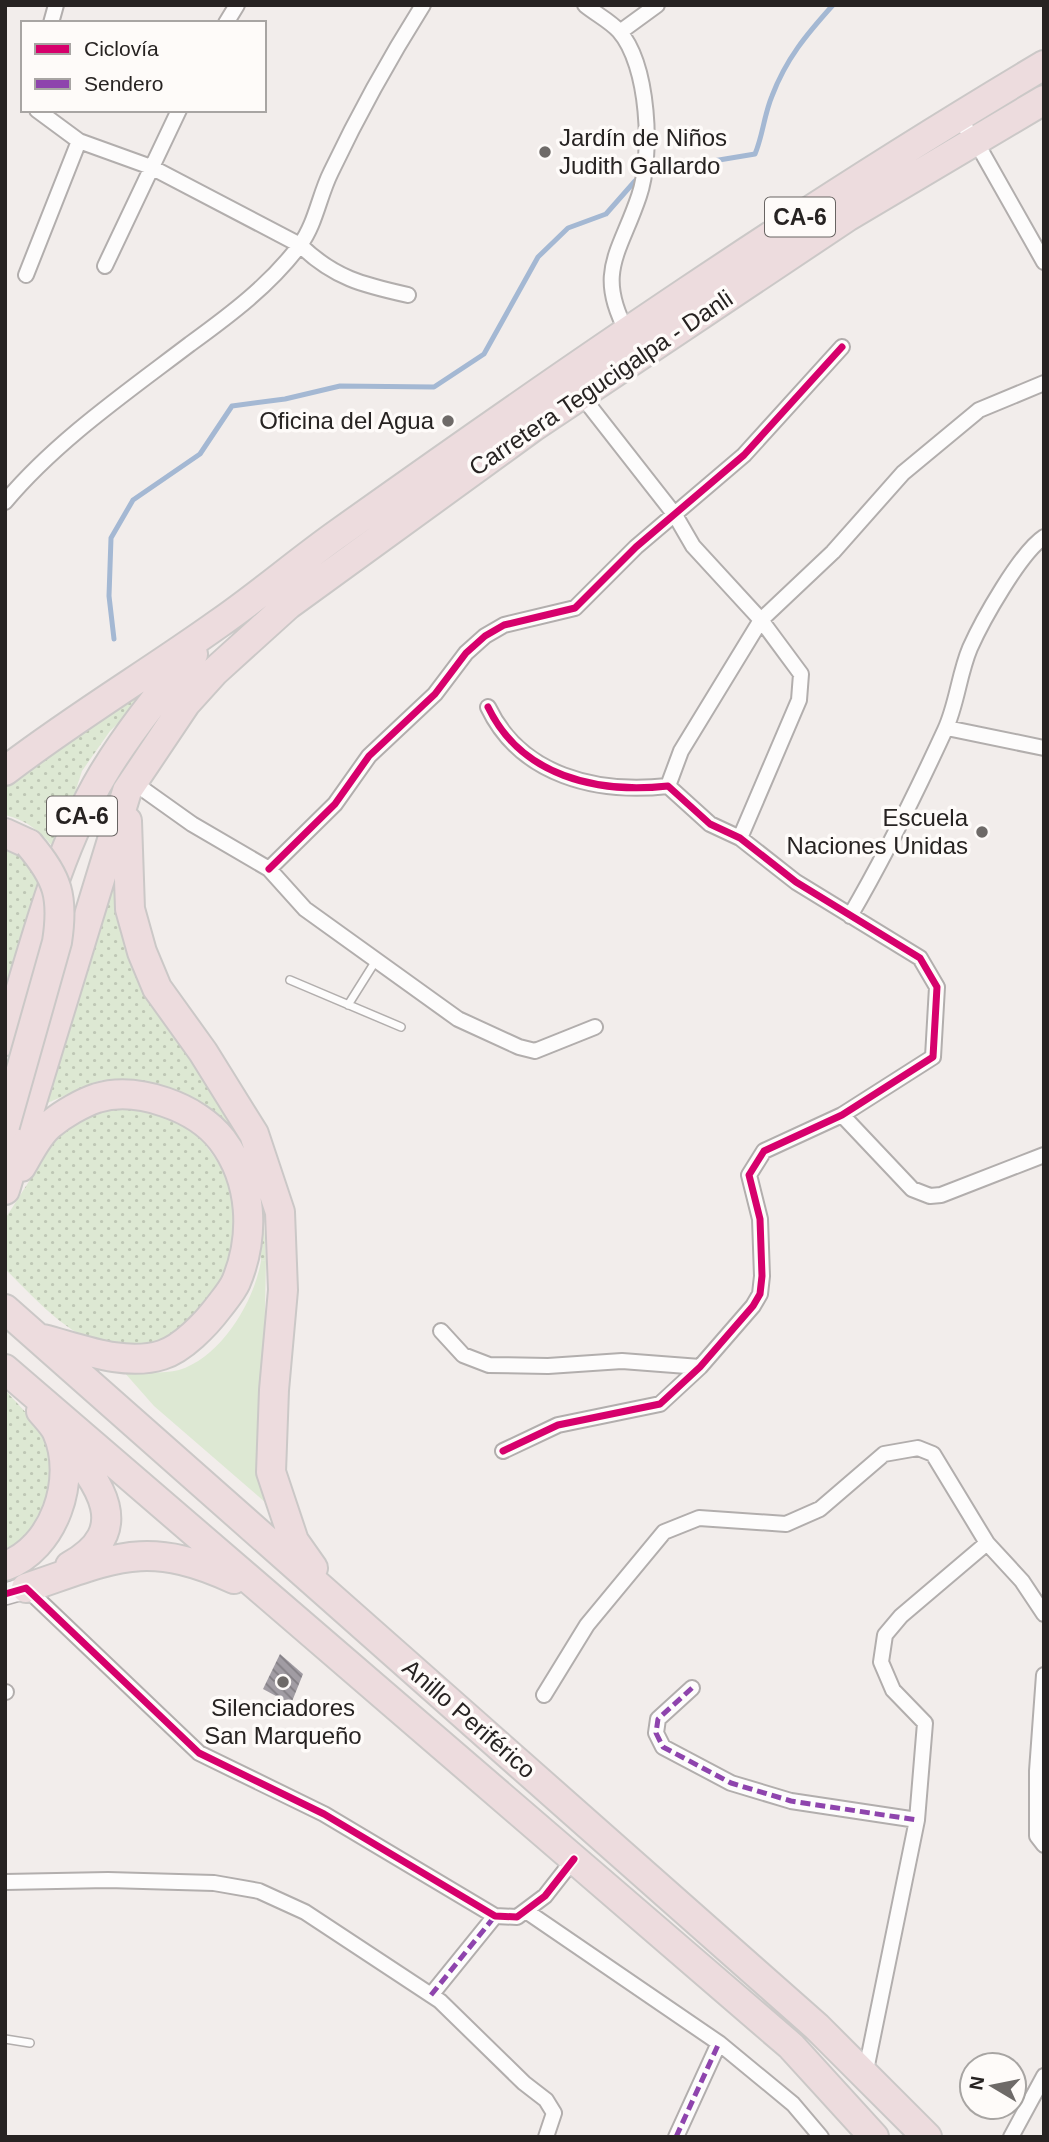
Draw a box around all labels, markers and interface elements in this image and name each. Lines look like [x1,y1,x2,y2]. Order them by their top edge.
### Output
legend [21,21,266,112]
text: Ciclovía [84,37,159,60]
text: Sendero [84,72,163,95]
place label: Jardín de Niños Judith Gallardo [559,124,727,179]
marker: Jardín de Niños Judith Gallardo [537,144,553,160]
road number: CA-6 [765,198,835,236]
street label: Carretera Tegucigalpa - Danli [464,284,737,481]
place label: Oficina del Agua [259,407,435,434]
marker: Oficina del Agua [440,413,456,429]
road number: CA-6 [47,796,117,836]
place label: Escuela Naciones Unidas [787,804,969,859]
marker: Escuela Naciones Unidas [974,824,990,840]
street label: Anillo Periférico [398,1654,541,1784]
marker: Silenciadores San Marqueño [275,1674,291,1690]
place label: Silenciadores San Marqueño [204,1694,362,1749]
north arrow [958,2051,1028,2121]
text: N [965,2075,988,2092]

